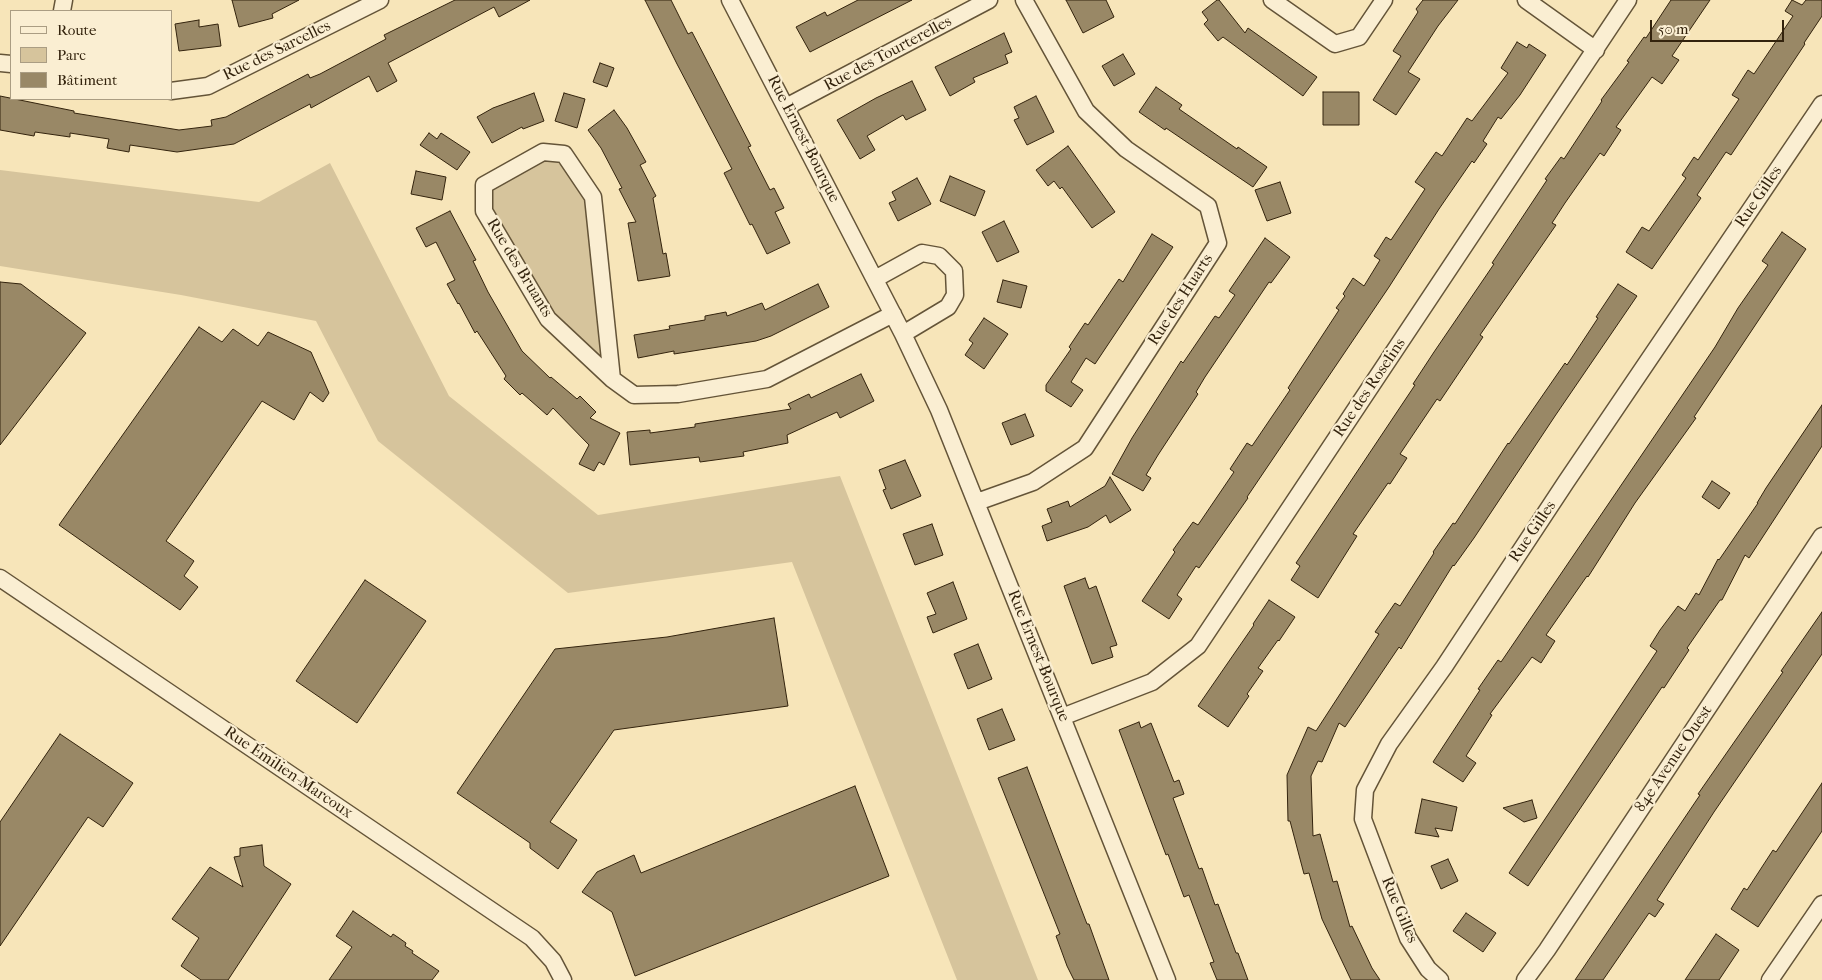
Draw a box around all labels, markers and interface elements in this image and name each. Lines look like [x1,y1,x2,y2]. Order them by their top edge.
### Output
legend [10,10,172,100]
scale bar [1652,10,1786,42]
street label: Rue des Tourterelles [821,12,955,96]
street label: Rue des Sarcelles [220,17,334,85]
text: 50 m [1658,20,1688,38]
text: Route [57,21,96,39]
text: Parc [57,46,86,64]
text: Bâtiment [57,71,117,89]
street label: Rue Ernest-Bourque [763,72,843,206]
street label: Rue Gilles [1731,162,1787,232]
street label: Rue des Bruants [482,215,556,321]
street label: Rue des Huarts [1144,251,1218,349]
street label: Rue des Roselins [1330,335,1410,441]
street label: Rue Gilles [1505,497,1561,567]
street label: Rue Ernest-Bourque [1003,587,1073,725]
street label: 84e Avenue Ouest [1631,702,1717,816]
street label: Rue Émilien-Marcoux [220,723,356,823]
street label: Rue Gilles [1376,874,1422,946]

